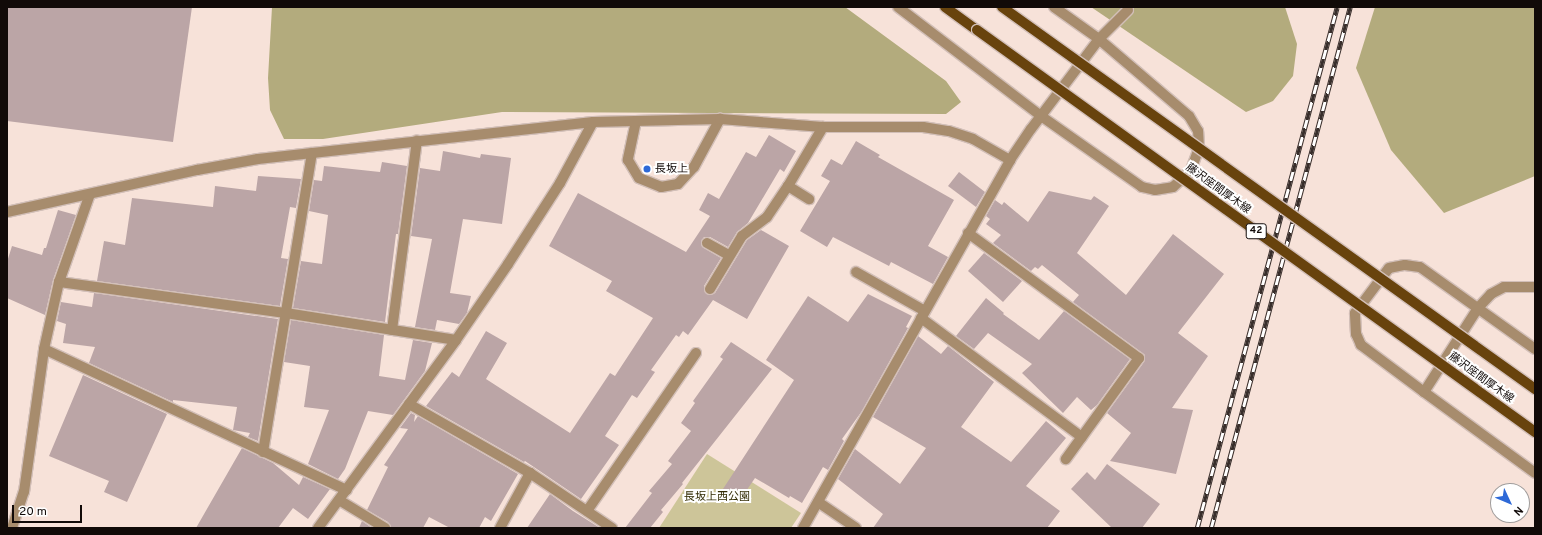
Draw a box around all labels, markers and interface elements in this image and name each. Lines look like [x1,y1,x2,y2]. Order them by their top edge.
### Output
street label: 藤沢座間厚木線 [1183,161,1253,217]
place label: 長坂上 [655,162,688,176]
marker: 長坂上 [642,164,652,174]
road number: 42 [1245,223,1267,239]
street label: 藤沢座間厚木線 [1446,350,1516,406]
north arrow [1490,483,1530,523]
park label: 長坂上西公園 [684,490,750,504]
scale bar [14,497,84,523]
text: N [1510,503,1526,518]
text: 20 m [19,504,47,520]

